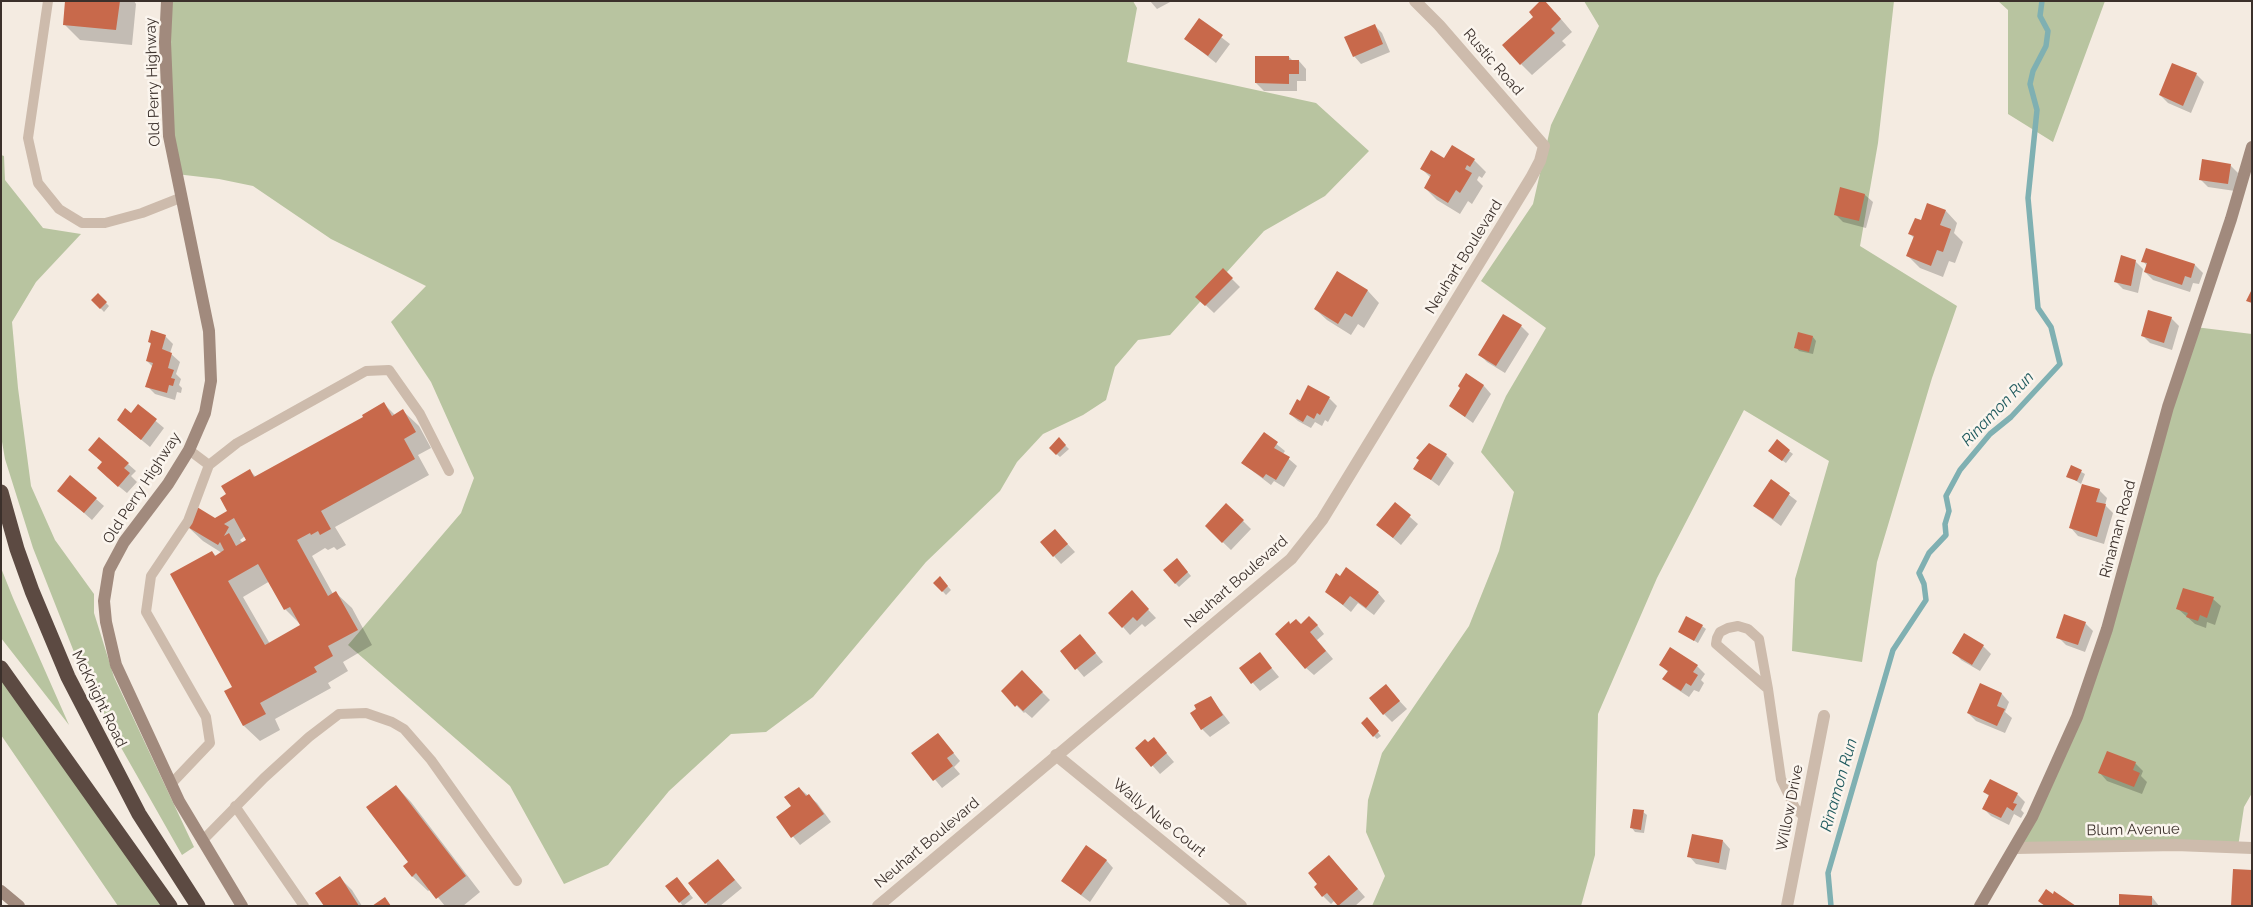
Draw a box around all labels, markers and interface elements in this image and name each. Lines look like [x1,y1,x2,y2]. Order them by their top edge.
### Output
street label: Old Perry Highway [142,17,164,147]
street label: Rustic Road [1459,25,1527,99]
street label: Neuhart Boulevard [1422,197,1506,317]
water label: Rinamon Run [1958,368,2038,450]
street label: Old Perry Highway [99,429,185,547]
street label: Rinaman Road [2096,478,2140,580]
street label: Neuhart Boulevard [1181,532,1291,632]
street label: McKnight Road [68,648,130,750]
water label: Rinamon Run [1817,736,1861,834]
street label: Willow Drive [1773,763,1807,853]
street label: Wally Nue Court [1109,775,1209,861]
street label: Neuhart Boulevard [871,794,983,892]
street label: Blum Avenue [2086,820,2180,840]

